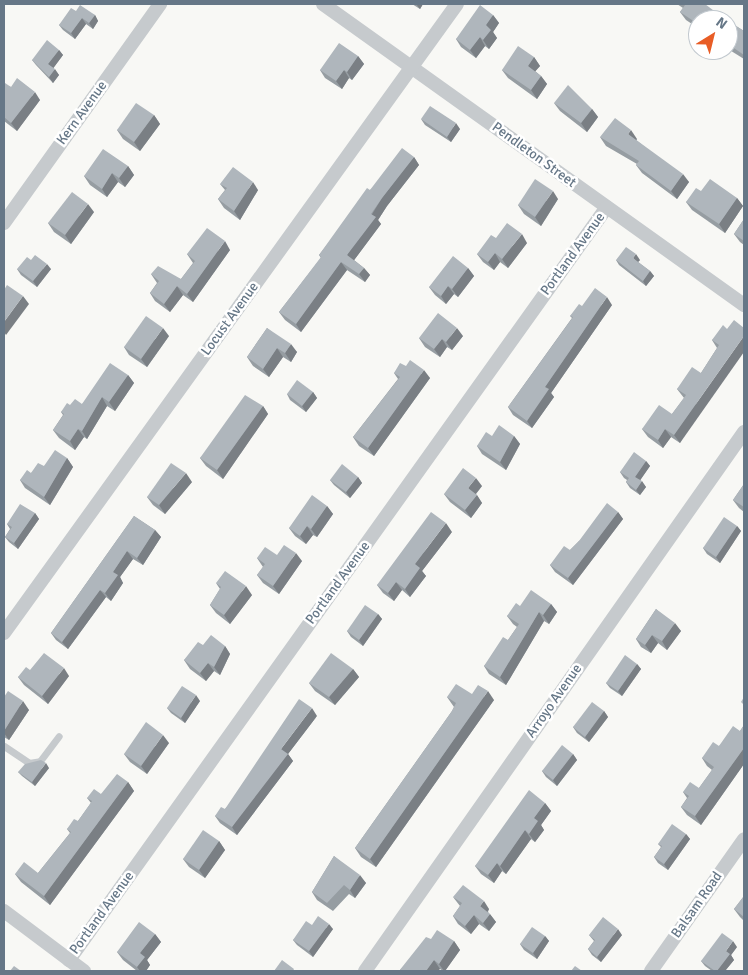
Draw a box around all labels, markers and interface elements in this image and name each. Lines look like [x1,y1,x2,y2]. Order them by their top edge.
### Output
north arrow [688,10,738,60]
text: N [713,14,730,33]
street label: Kern Avenue [53,78,111,148]
street label: Pendleton Street [489,119,579,191]
street label: Portland Avenue [537,209,609,299]
street label: Locust Avenue [198,279,262,359]
street label: Portland Avenue [302,538,374,628]
street label: Arroyo Avenue [522,661,586,741]
street label: Portland Avenue [66,868,138,958]
street label: Balsam Road [668,869,726,941]

